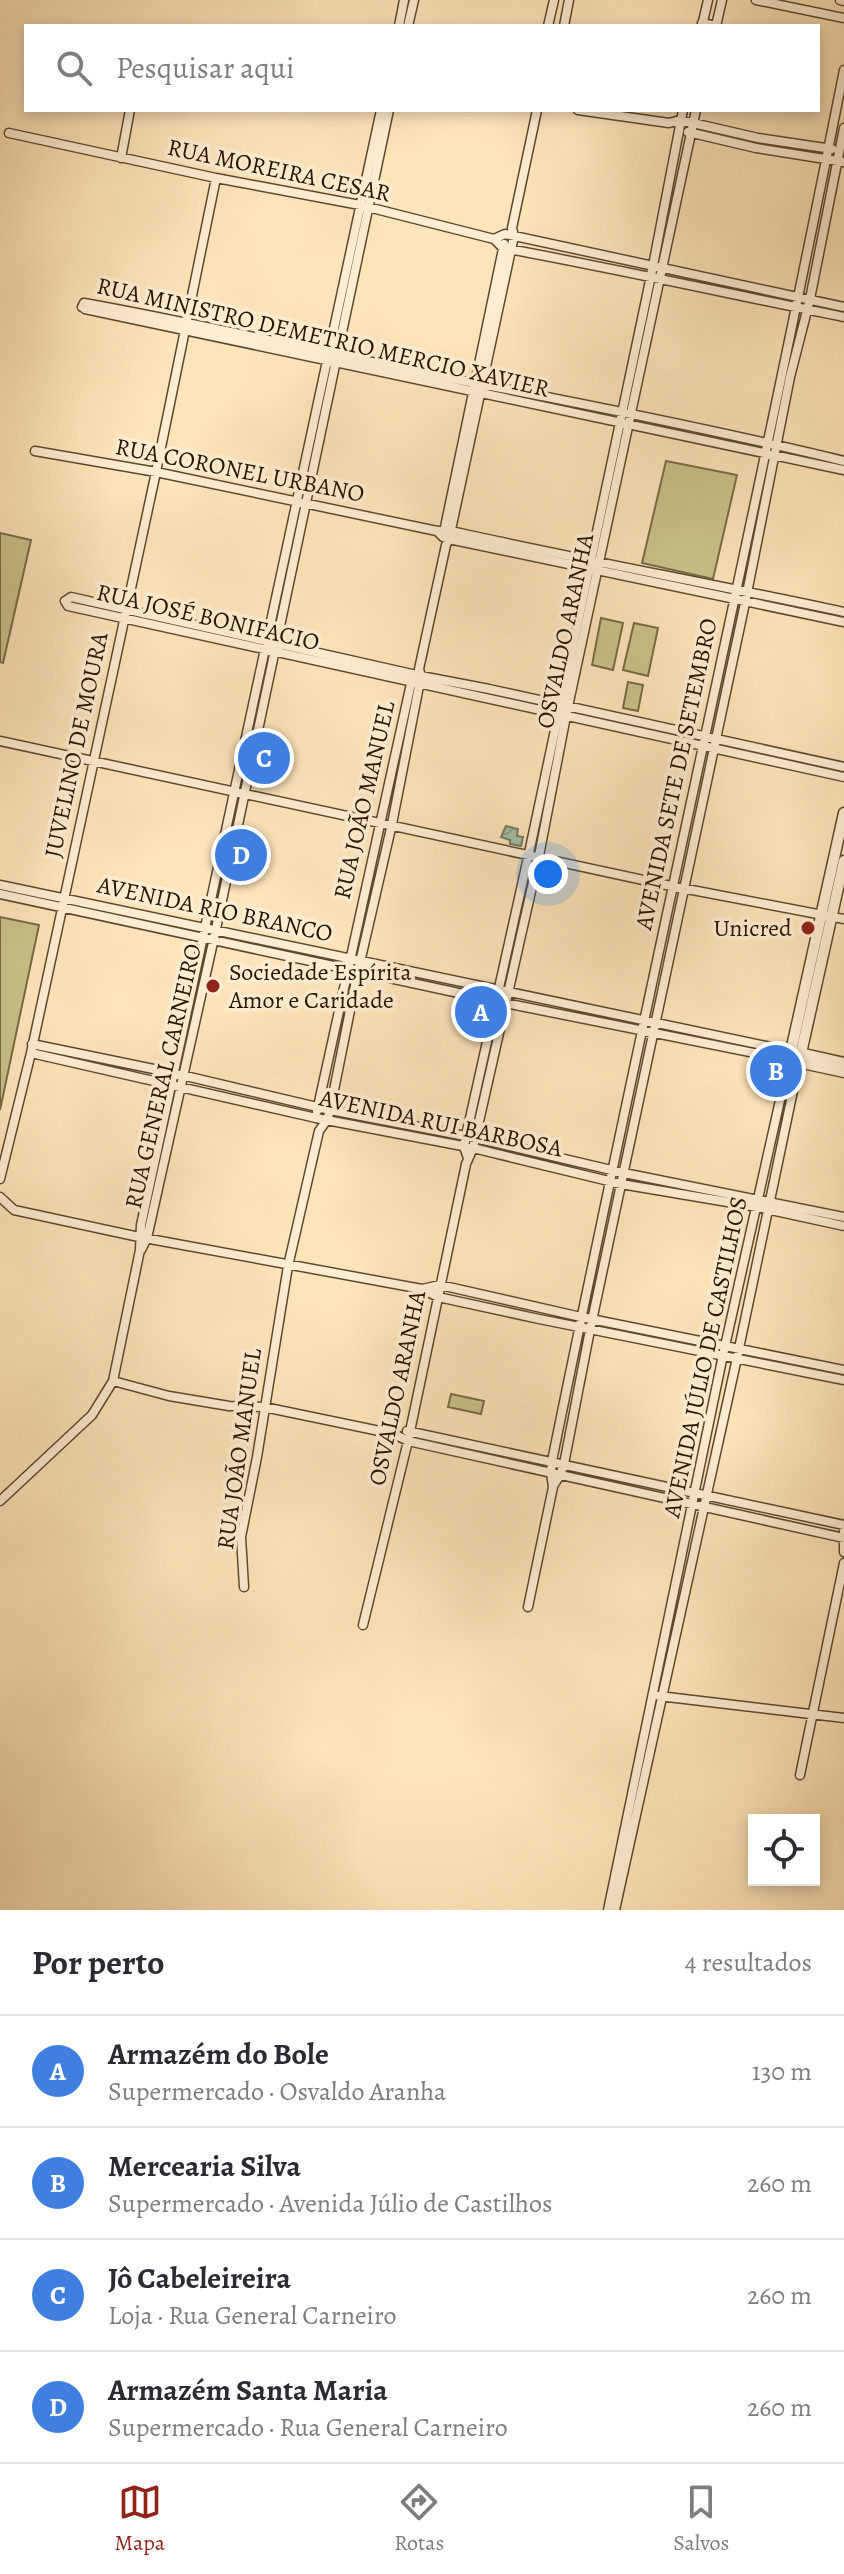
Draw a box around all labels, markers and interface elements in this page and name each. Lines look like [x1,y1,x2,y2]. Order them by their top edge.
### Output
search box [24,24,820,112]
icon: search [52,46,96,90]
text: Pesquisar aqui [116,48,294,88]
street label: RUA MOREIRA CESAR [165,131,394,209]
street label: RUA MINISTRO DEMETRIO MERCIO XAVIER [94,269,553,405]
street label: RUA CORONEL URBANO [113,430,367,510]
street label: OSVALDO ARANHA [529,530,602,732]
street label: RUA JOSÉ BONIFACIO [93,576,323,658]
street label: AVENIDA SETE DE SETEMBRO [627,615,725,934]
street label: JUVELINO DE MOURA [36,628,116,861]
street label: RUA JOÃO MANUEL [326,697,403,902]
pin: C [238,728,290,788]
pin: D [215,825,267,885]
your location [528,854,568,894]
street label: AVENIDA RIO BRANCO [94,868,335,950]
place label: Unicred [713,912,792,944]
marker: Unicred [799,919,817,937]
street label: RUA GENERAL CARNEIRO [117,940,209,1212]
place label: Sociedade Espírita Amor e Caridade [228,956,413,1016]
marker: Sociedade Espírita Amor e Caridade [204,977,222,995]
pin: A [455,982,507,1042]
pin: B [750,1041,802,1101]
street label: AVENIDA RUI BARBOSA [316,1081,566,1165]
street label: AVENIDA JÚLIO DE CASTILHOS [655,1193,755,1521]
street label: OSVALDO ARANHA [361,1287,434,1489]
street label: RUA JOÃO MANUEL [209,1346,269,1552]
map controls [748,1814,820,1886]
button: locate [748,1814,820,1886]
text: Por perto [32,1939,165,1986]
text: 4 resultados [685,1945,812,1980]
text: Armazém do Bole [108,2034,329,2074]
text: A [50,2054,66,2089]
text: 130 m [752,2054,812,2089]
text: Supermercado · Osvaldo Aranha [108,2074,446,2109]
text: Mercearia Silva [108,2146,301,2186]
text: B [50,2166,66,2201]
text: 260 m [747,2166,812,2201]
text: Supermercado · Avenida Júlio de Castilhos [108,2186,552,2221]
text: Jô Cabeleireira [108,2258,291,2298]
text: C [50,2278,66,2313]
text: 260 m [747,2278,812,2313]
text: Loja · Rua General Carneiro [108,2298,397,2333]
text: Armazém Santa Maria [108,2370,388,2410]
text: D [49,2390,67,2425]
text: 260 m [747,2390,812,2425]
text: Supermercado · Rua General Carneiro [108,2410,508,2445]
tab: Mapa [115,2480,165,2558]
tab: Rotas [394,2480,444,2558]
tab: Salvos [673,2480,729,2558]

